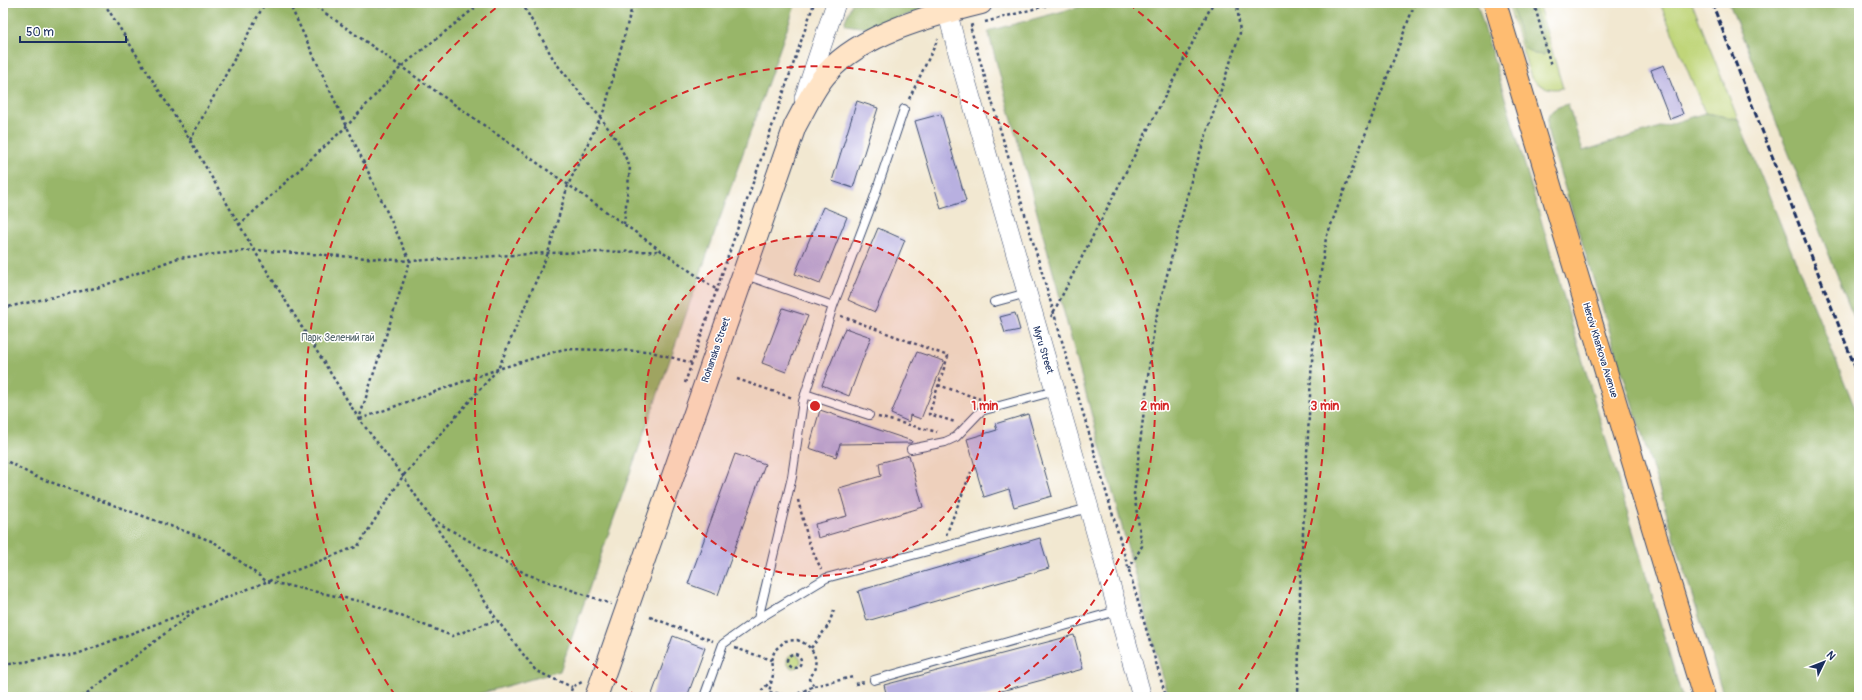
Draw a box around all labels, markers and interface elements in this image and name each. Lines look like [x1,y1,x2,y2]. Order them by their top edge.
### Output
scale bar [20,18,126,44]
text: 50 m [26,25,54,40]
street label: Heroiv Kharkova Avenue [1580,301,1620,399]
street label: Rohanska Street [699,315,733,384]
street label: Myru Street [1030,325,1056,376]
park label: Парк Зелений гай [301,332,375,344]
centre of rings [808,399,822,413]
text: 1 min [972,399,999,414]
text: 2 min [1141,399,1170,414]
text: 3 min [1311,399,1340,414]
north arrow [1804,642,1844,682]
text: N [1824,648,1839,663]

